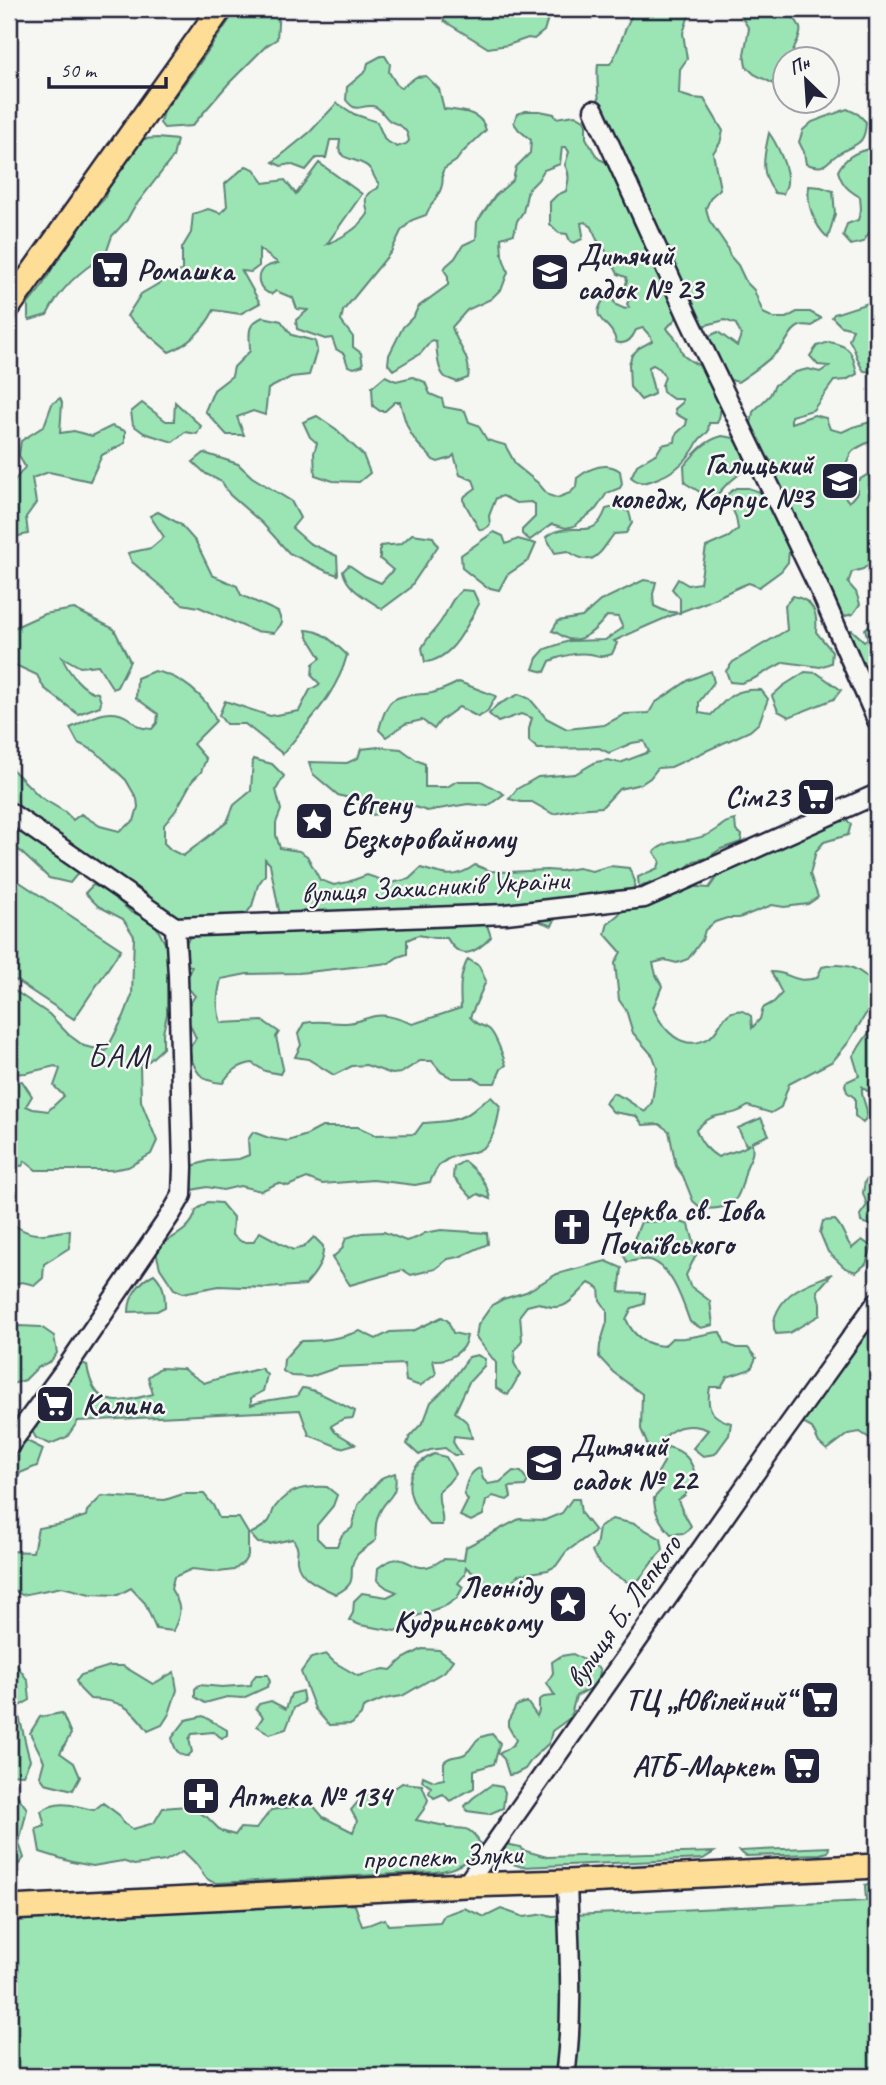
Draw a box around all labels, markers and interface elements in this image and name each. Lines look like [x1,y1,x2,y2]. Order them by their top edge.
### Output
scale bar [49,46,166,90]
north arrow [770,46,840,116]
text: Пн [785,50,815,81]
text: 50 m [60,57,98,83]
place label: Дитячий садок № 23 [577,236,705,308]
supermarket icon: Ромашка [89,249,131,291]
place label: Ромашка [137,251,236,289]
school or university icon: Дитячий садок № 23 [529,251,571,293]
place label: Галицький коледж, Корпус №3 [609,445,815,518]
school or university icon: Галицький коледж, Корпус №3 [819,460,861,502]
supermarket icon: Сім23 [795,776,837,818]
place label: Сім23 [725,778,791,816]
place label: Євгену Безкоровайному [341,785,518,858]
place icon: Євгену Безкоровайному [293,800,335,842]
street label: вулиця Захисників України [300,860,572,912]
district label: БАМ [87,1035,152,1077]
place label: Церква св. Іова Почаївського [599,1191,766,1263]
church icon: Церква св. Іова Почаївського [551,1206,593,1248]
supermarket icon: Калина [34,1383,76,1425]
place label: Калина [82,1385,166,1423]
place label: Дитячий садок № 22 [571,1427,699,1499]
school or university icon: Дитячий садок № 22 [523,1442,565,1484]
street label: вулиця Б. Лепкого [556,1526,690,1695]
place label: Леоніду Кудринському [394,1568,544,1640]
place icon: Леоніду Кудринському [547,1583,589,1625]
supermarket icon: ТЦ „Ювілейний“ [799,1679,841,1721]
place label: ТЦ „Ювілейний“ [625,1681,800,1719]
supermarket icon: АТБ-Маркет [781,1745,823,1787]
place label: АТБ-Маркет [632,1747,776,1785]
pharmacy icon: Аптека № 134 [180,1775,222,1817]
place label: Аптека № 134 [228,1777,394,1815]
street label: проспект Злуки [361,1834,525,1878]

